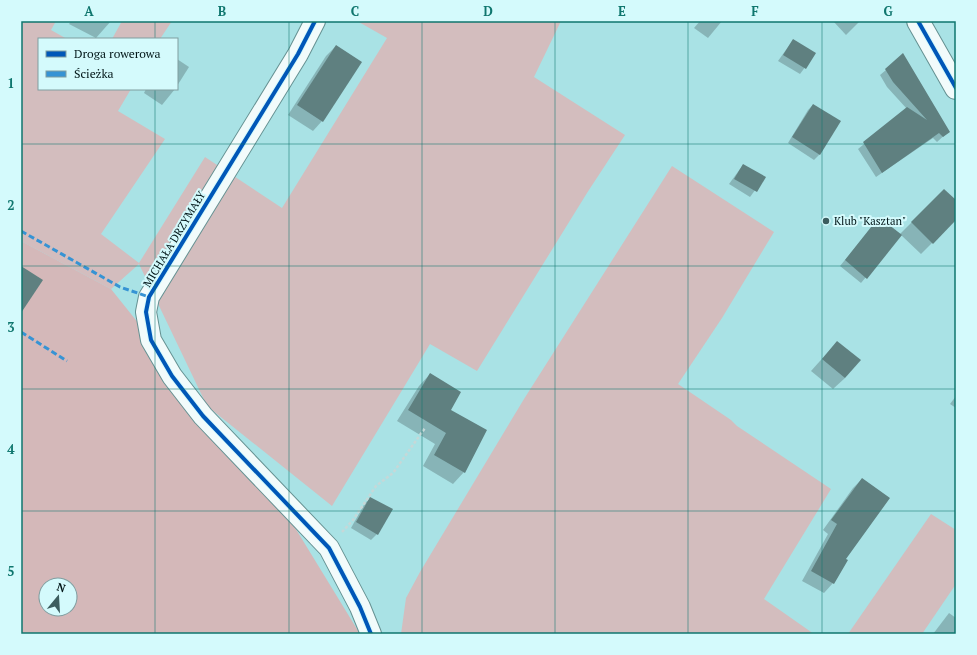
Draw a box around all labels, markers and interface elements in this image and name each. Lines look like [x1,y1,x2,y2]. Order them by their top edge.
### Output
text: A [84,2,94,20]
text: B [218,2,226,20]
text: C [351,2,359,20]
text: D [483,2,493,20]
text: E [618,2,626,20]
text: F [751,2,759,20]
text: G [883,2,893,20]
legend [38,38,178,90]
text: Droga rowerowa [74,46,161,61]
text: Ścieżka [74,66,114,81]
text: 1 [7,74,15,92]
street label: MICHAŁA DRZYMAŁY [140,188,209,290]
text: 2 [7,196,15,214]
place label: Klub "Kasztan" [834,214,906,228]
marker: Klub "Kasztan" [821,216,831,226]
text: 3 [7,318,15,336]
text: 4 [7,440,15,458]
text: 5 [7,562,15,580]
north arrow [38,577,78,617]
text: N [55,580,68,596]

